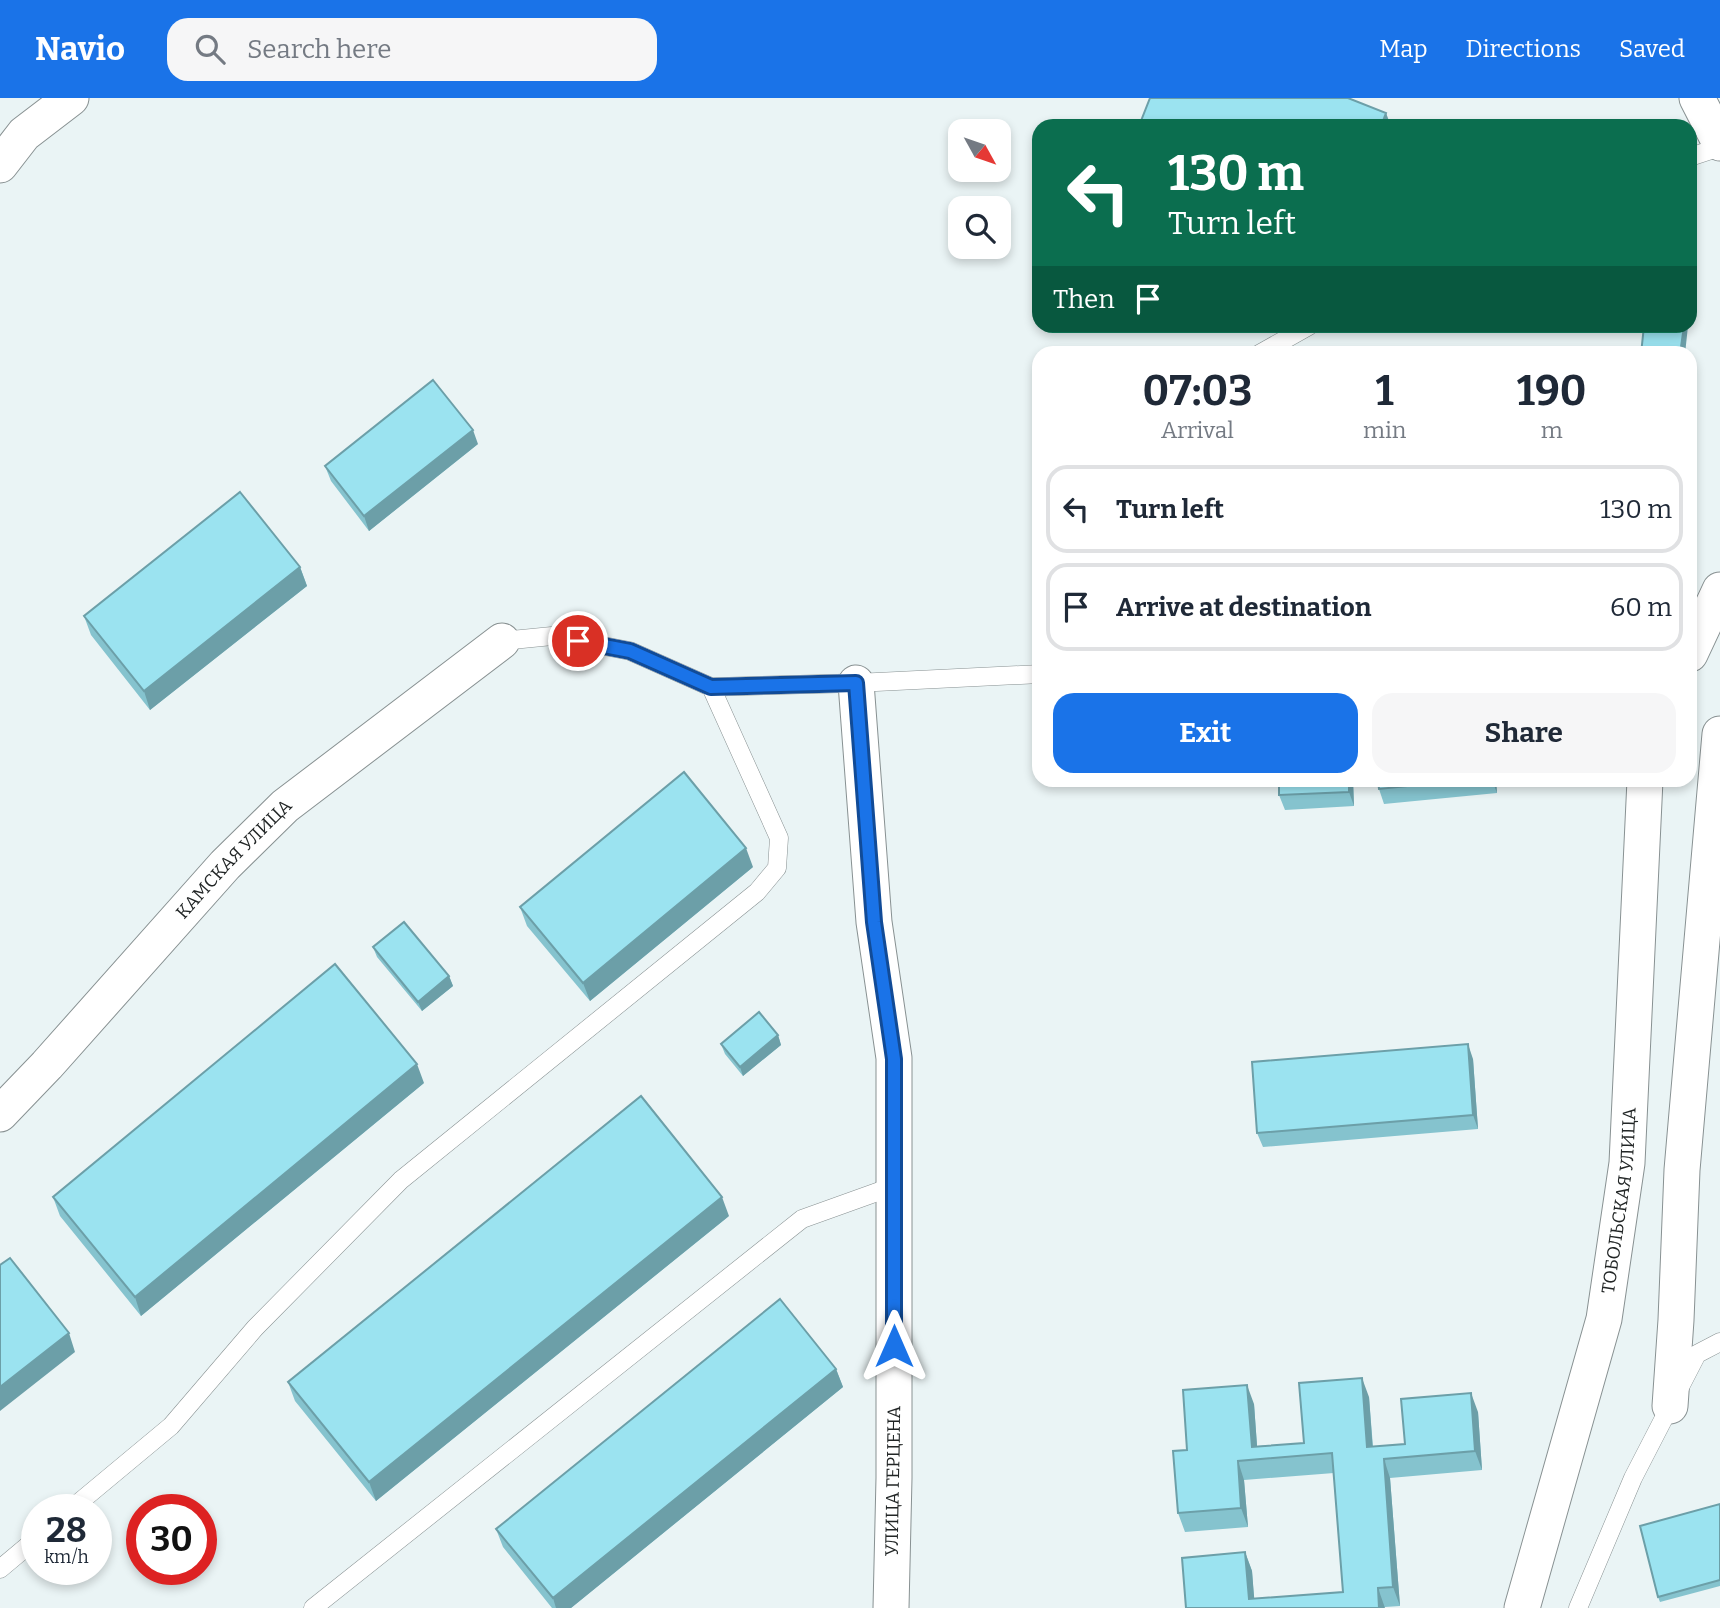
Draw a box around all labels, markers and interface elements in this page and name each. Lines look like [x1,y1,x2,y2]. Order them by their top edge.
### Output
search box [167,18,657,81]
text: Navio [35,29,125,69]
icon: search [191,30,229,68]
text: Search here [247,34,391,65]
text: Map [1379,35,1428,63]
text: Directions [1466,35,1581,63]
text: Saved [1619,35,1685,63]
north arrow [948,119,1012,182]
map controls [948,119,1011,259]
text: 130 m [1168,144,1304,203]
icon: left [1053,147,1144,238]
button: search [948,196,1011,259]
text: Turn left [1168,204,1296,242]
icon: arrive [1129,280,1167,318]
text: Then [1053,284,1115,315]
text: 07:03 [1143,366,1252,416]
text: 1 [1376,366,1394,416]
text: 190 [1517,366,1586,416]
text: Arrival [1161,416,1234,444]
text: min [1363,416,1406,444]
text: m [1541,416,1563,444]
icon: left [1057,490,1095,528]
text: Turn left [1116,494,1224,525]
text: 130 m [1600,494,1672,525]
icon: arrive [1057,588,1095,626]
text: Arrive at destination [1116,592,1371,623]
text: 60 m [1610,592,1672,623]
pin [548,611,608,671]
icon: arrive [559,622,597,660]
button: Exit [1053,693,1358,773]
button: Share [1372,693,1676,773]
street label: КАМСКАЯ УЛИЦА [171,795,296,923]
street label: ТОБОЛЬСКАЯ УЛИЦА [1597,1107,1641,1295]
position arrow [857,1309,931,1383]
street label: УЛИЦА ГЕРЦЕНА [881,1405,905,1556]
speed limit sign: 30 [126,1494,217,1585]
text: 28 [46,1509,87,1551]
text: km/h [44,1546,89,1568]

